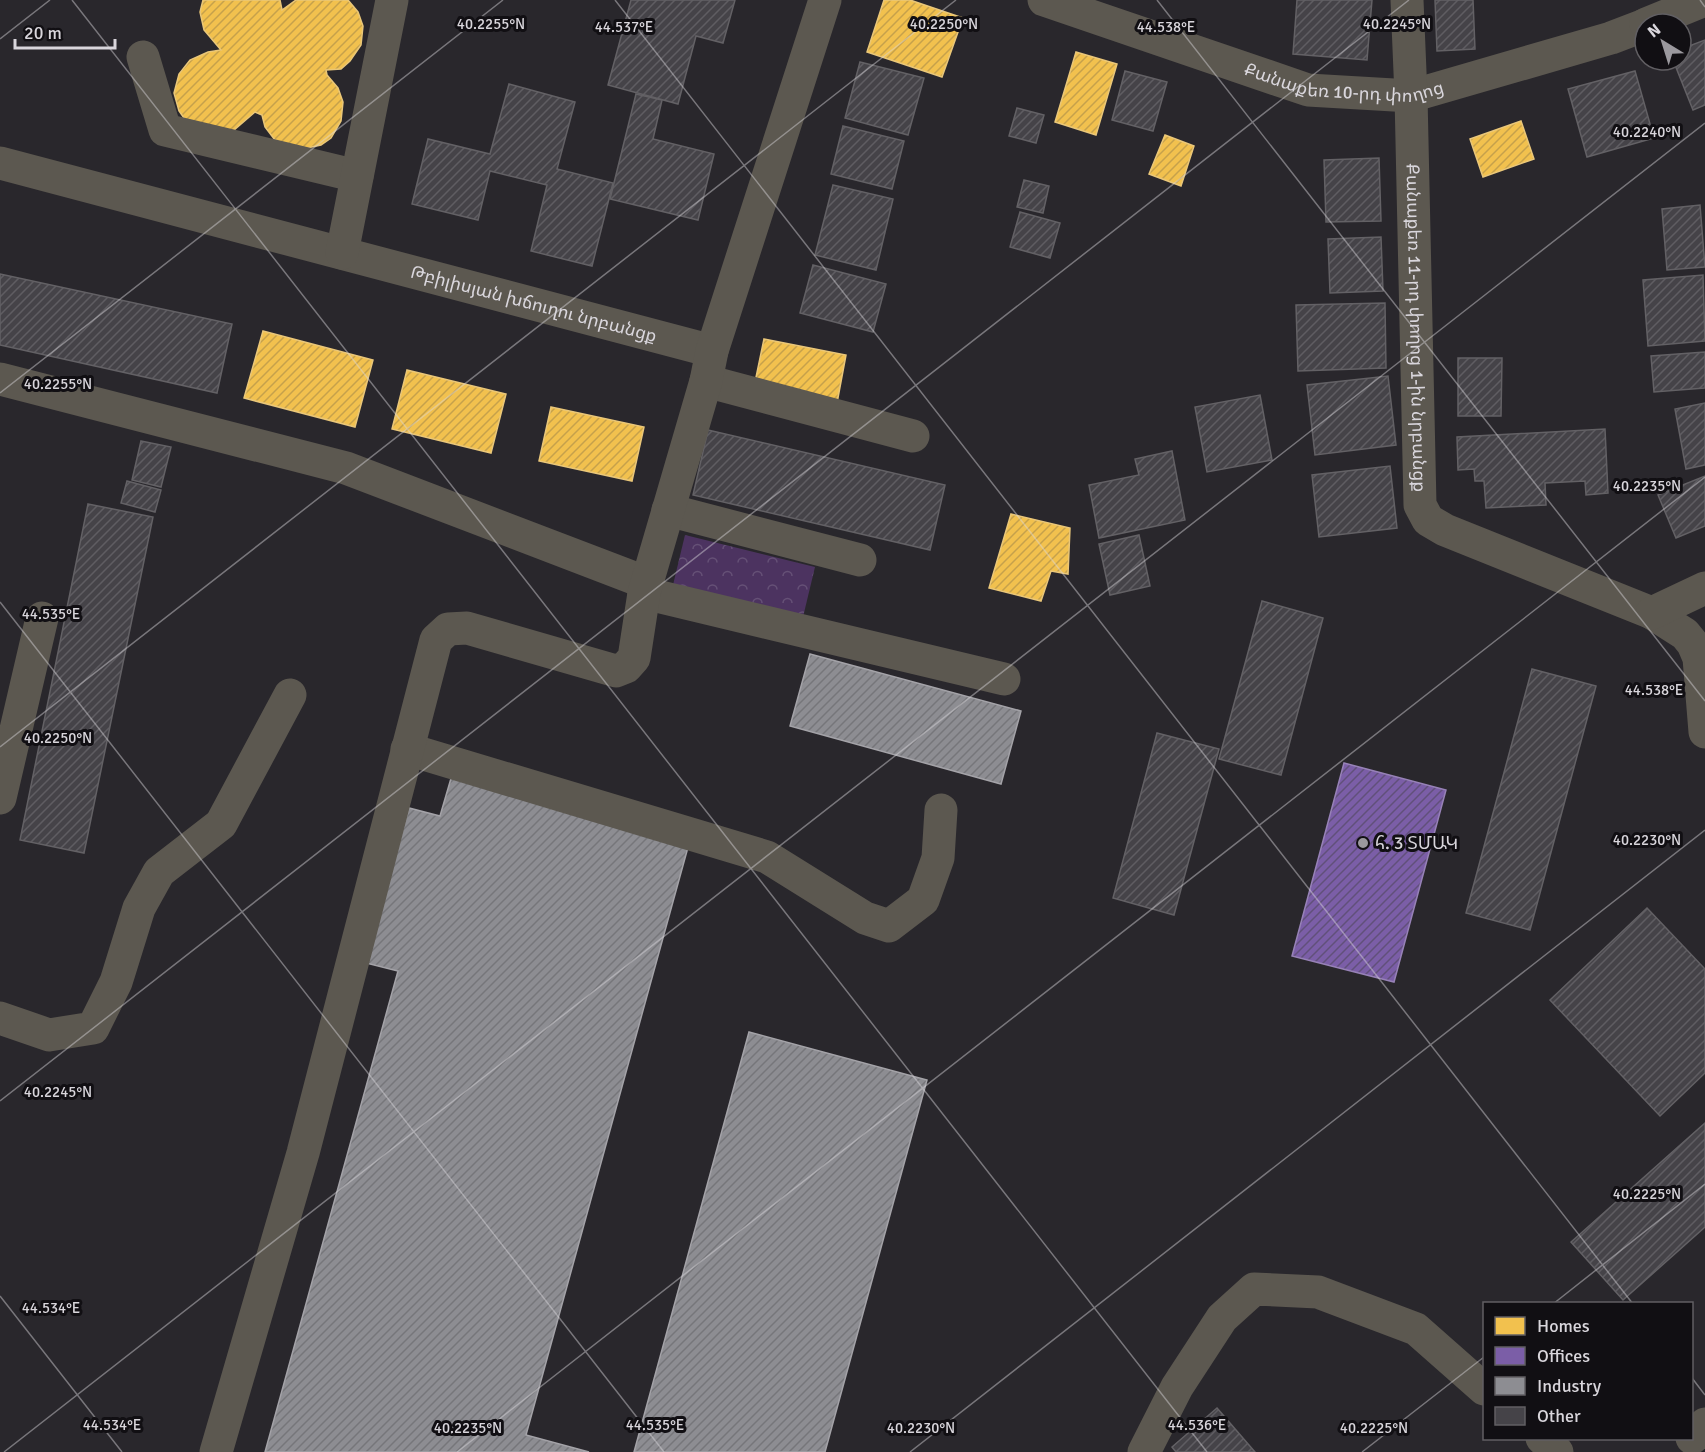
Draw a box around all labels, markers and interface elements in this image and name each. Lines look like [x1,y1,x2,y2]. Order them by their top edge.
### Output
scale bar [15,12,116,50]
north arrow [1633,12,1693,72]
text: 40.2255°N [457,15,525,33]
text: 40.2250°N [910,15,978,33]
text: 40.2245°N [1363,15,1431,33]
text: 44.537°E [595,18,653,36]
text: 44.538°E [1137,18,1195,36]
text: N [1644,20,1665,42]
text: 20 m [24,22,62,44]
street label: Քանաքեռ 10-րդ փողոց [1242,58,1446,107]
text: 40.2240°N [1613,123,1681,141]
street label: Քանաքեռ 11-րդ փողոց 1-ին նրբանցք [1401,163,1431,492]
street label: Թբիլիսյան խճուղու նրբանցք [408,261,659,347]
text: 40.2255°N [24,375,92,393]
text: 40.2235°N [1613,477,1681,495]
text: 44.535°E [22,605,80,623]
text: 44.538°E [1625,681,1683,699]
text: 40.2250°N [24,729,92,747]
text: 40.2230°N [1613,831,1681,849]
place label: հ. 3 ՏՄԱԿ [1375,832,1458,854]
marker: հ. 3 ՏՄԱԿ [1356,836,1370,850]
text: 40.2245°N [24,1083,92,1101]
text: 40.2225°N [1613,1185,1681,1203]
text: 44.534°E [22,1299,80,1317]
legend [1483,1302,1693,1440]
text: Homes [1537,1315,1590,1337]
text: Offices [1537,1345,1590,1367]
text: Industry [1537,1375,1602,1397]
text: Other [1537,1405,1581,1427]
text: 44.534°E [83,1416,141,1434]
text: 44.535°E [626,1416,684,1434]
text: 44.536°E [1168,1416,1226,1434]
text: 40.2235°N [434,1419,502,1437]
text: 40.2230°N [887,1419,955,1437]
text: 40.2225°N [1340,1419,1408,1437]

